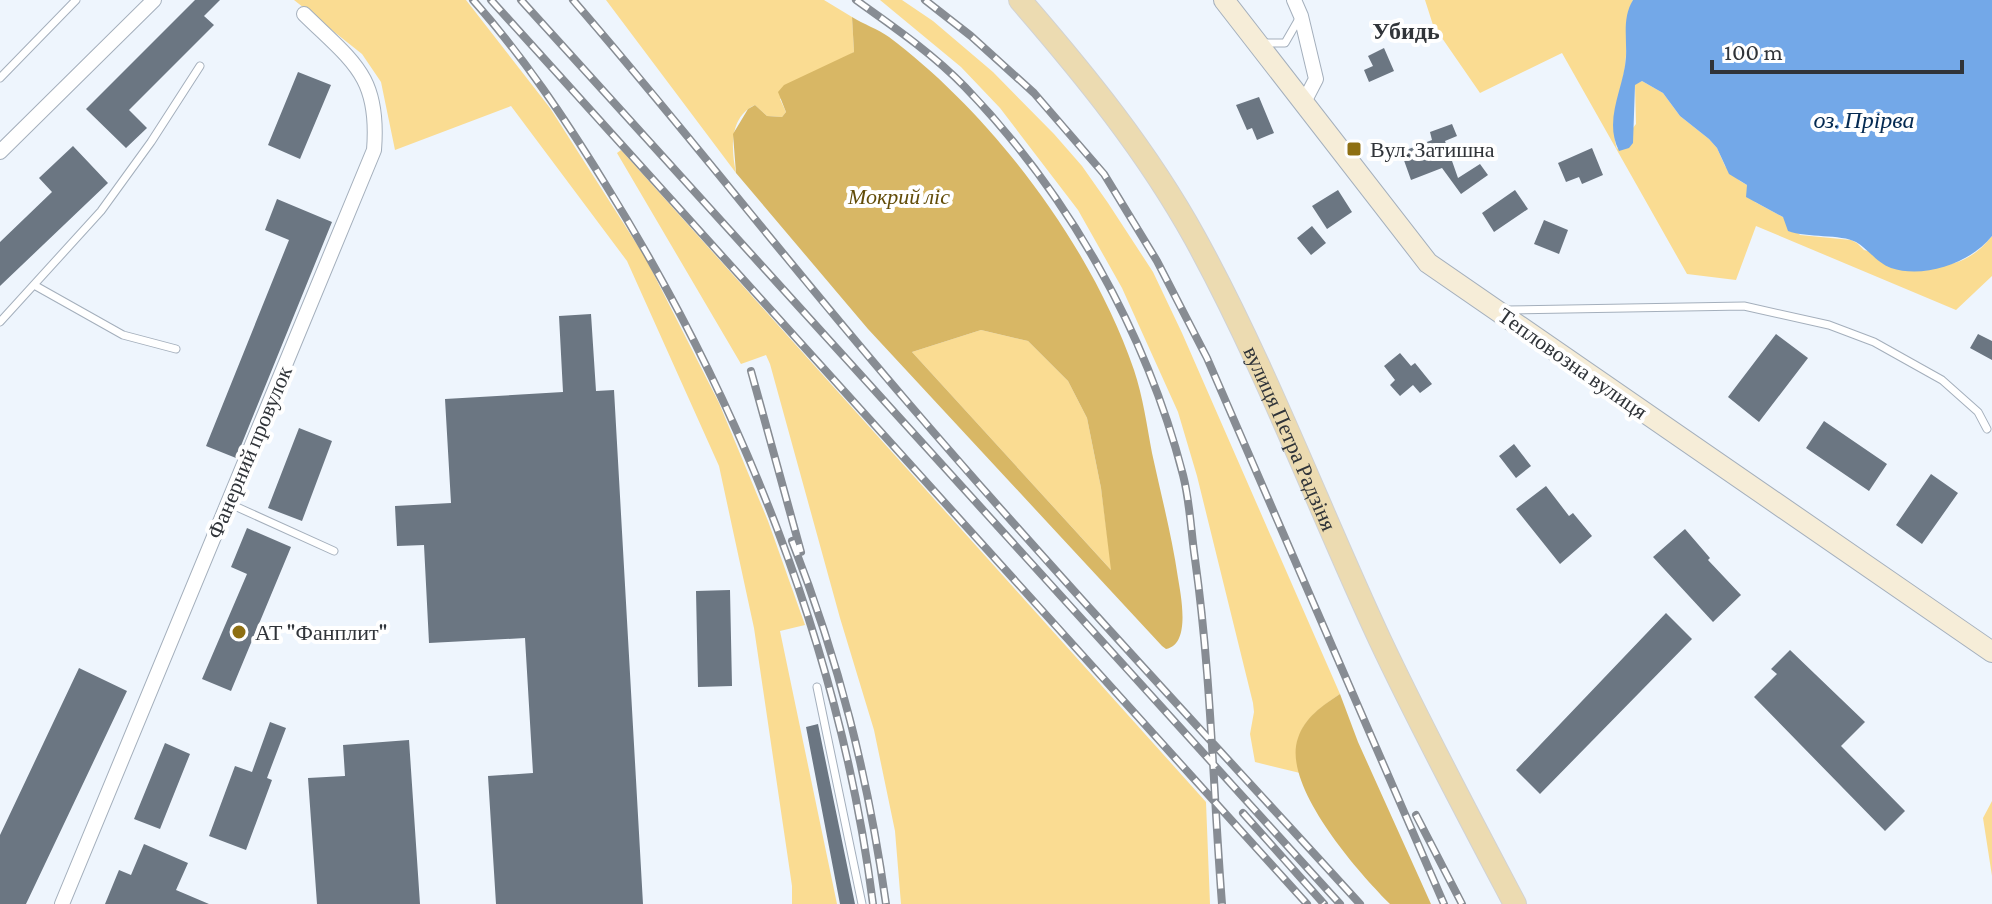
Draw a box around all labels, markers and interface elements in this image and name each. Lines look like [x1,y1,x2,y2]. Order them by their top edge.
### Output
district label: Убидь [1372,17,1440,44]
scale bar [1712,24,1962,74]
text: 100 m [1724,38,1783,65]
water label: оз. Прірва [1813,106,1915,133]
place label: Вул. Затишна [1370,137,1495,162]
marker: Вул. Затишна [1345,140,1363,158]
park label: Мокрий ліс [847,184,950,209]
street label: Тепловозна вулиця [1493,303,1652,424]
street label: вулиця Петра Радзіня [1238,342,1342,535]
street label: Фанерний провулок [202,362,297,542]
place label: АТ "Фанплит" [255,620,388,645]
marker: АТ "Фанплит" [230,623,248,641]

